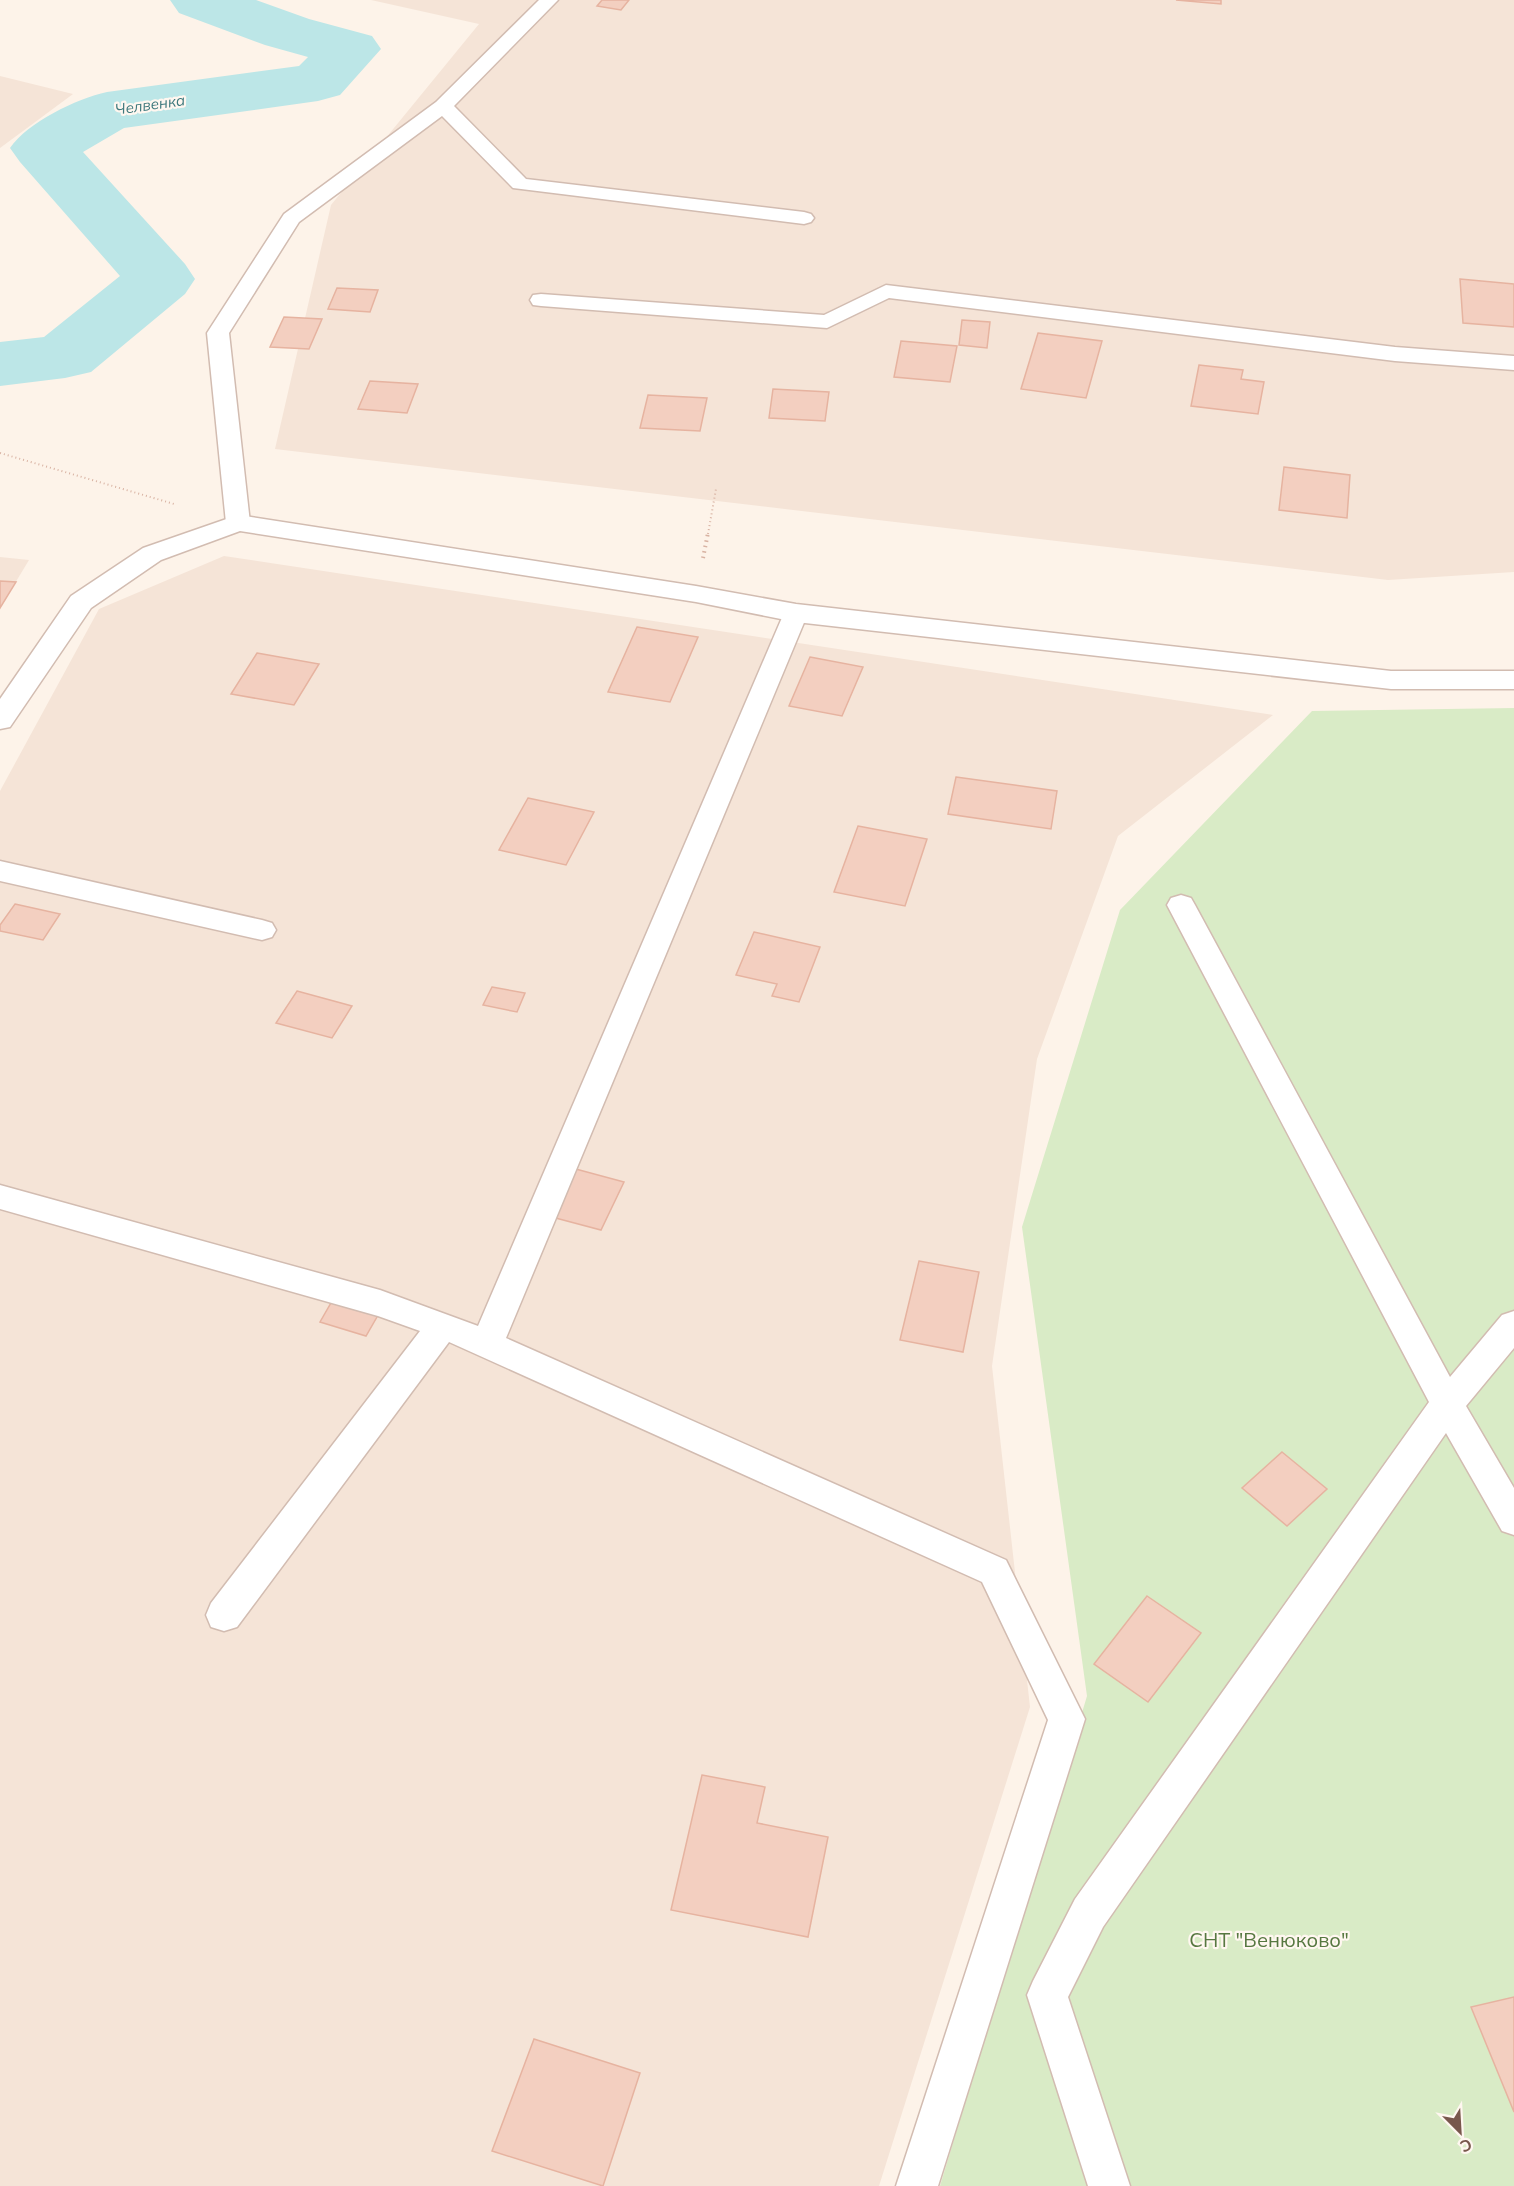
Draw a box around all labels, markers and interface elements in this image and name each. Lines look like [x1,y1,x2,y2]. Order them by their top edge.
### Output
water label: Челвенка [114,90,186,119]
park label: СНТ "Венюково" [1189,1927,1349,1952]
north arrow [1430,2102,1490,2162]
text: С [1457,2134,1475,2157]

